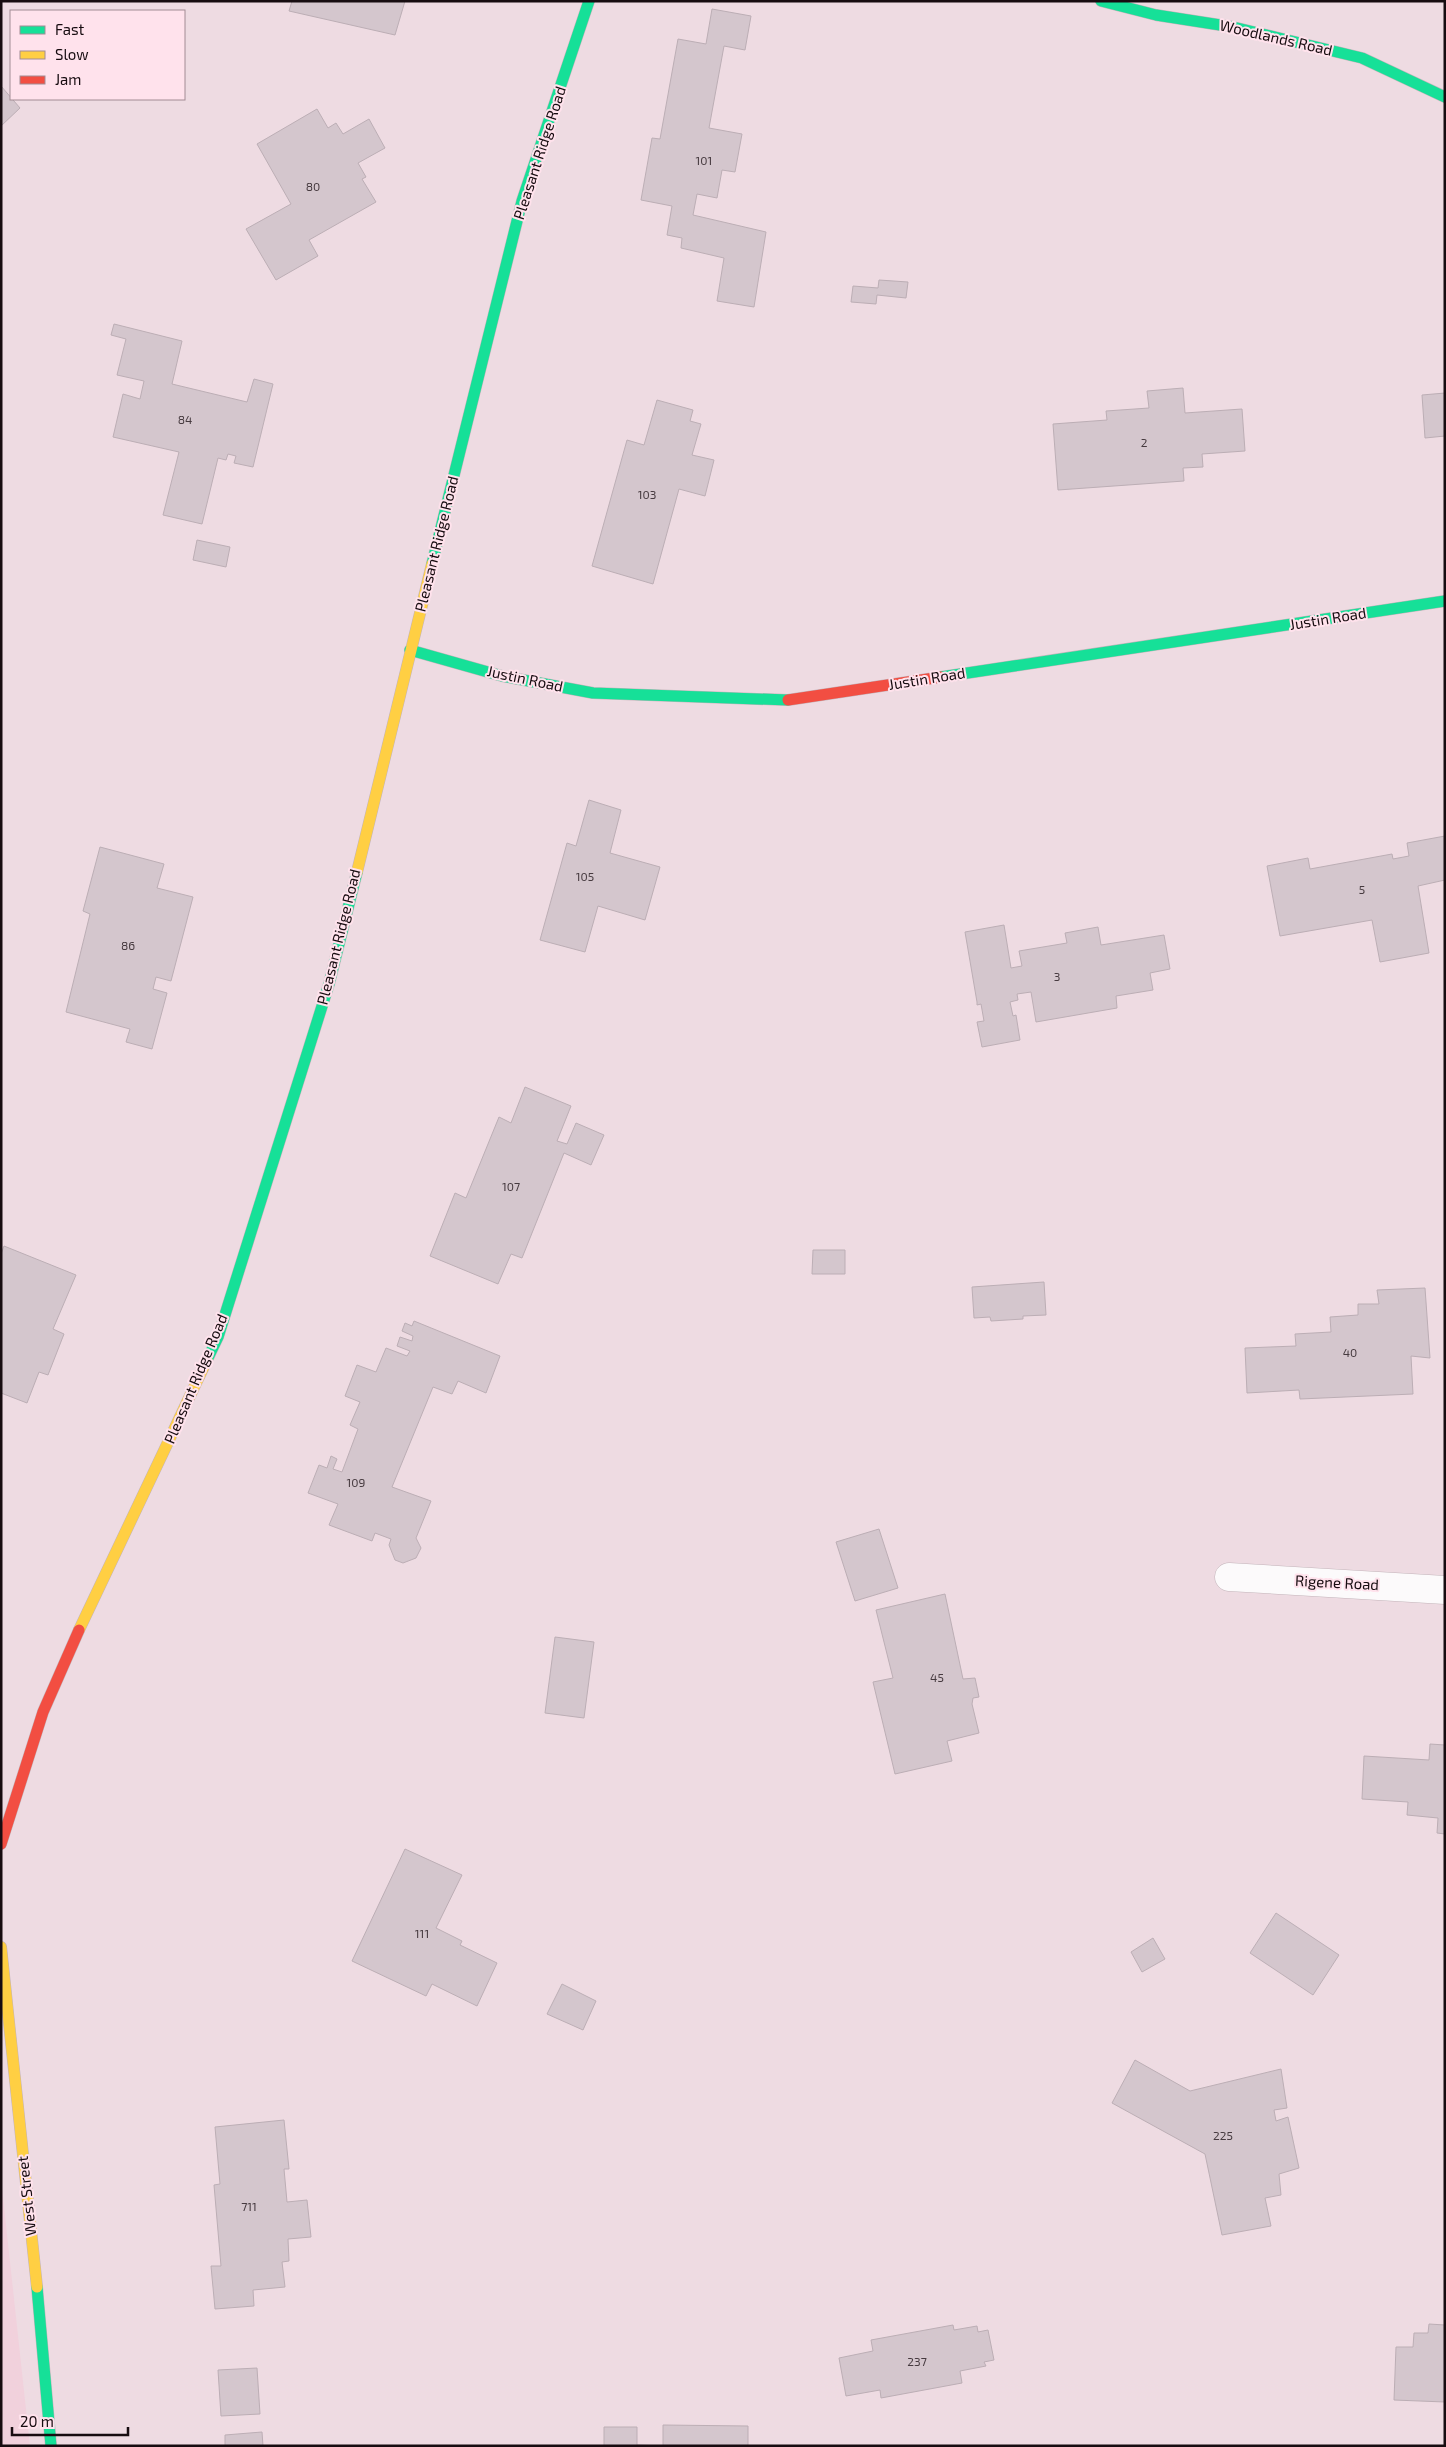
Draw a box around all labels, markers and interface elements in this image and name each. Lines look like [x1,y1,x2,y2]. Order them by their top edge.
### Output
legend [10,10,185,100]
street label: Woodlands Road [1218,15,1334,59]
text: Fast [55,20,85,38]
text: Slow [55,45,89,63]
text: Jam [55,70,81,88]
street label: Pleasant Ridge Road [509,84,569,222]
house number: 101 [696,153,712,167]
house number: 80 [306,179,320,193]
house number: 84 [178,412,192,426]
house number: 2 [1141,435,1148,449]
street label: Pleasant Ridge Road [410,474,462,613]
house number: 103 [638,487,656,501]
street label: Justin Road [1288,603,1367,633]
street label: Justin Road [486,661,565,695]
street label: Justin Road [887,663,966,693]
street label: Pleasant Ridge Road [312,867,364,1006]
house number: 105 [576,869,594,883]
house number: 5 [1359,882,1365,896]
house number: 86 [121,938,135,952]
house number: 3 [1054,969,1060,983]
house number: 107 [502,1179,520,1193]
street label: Pleasant Ridge Road [160,1311,231,1446]
house number: 40 [1343,1345,1357,1359]
house number: 109 [347,1475,366,1489]
street label: Rigene Road [1295,1571,1379,1593]
house number: 45 [930,1670,944,1684]
house number: 111 [415,1926,429,1940]
house number: 225 [1213,2128,1233,2142]
street label: West Street [13,2155,39,2237]
house number: 711 [241,2199,257,2213]
house number: 237 [907,2354,927,2368]
scale bar [12,2404,129,2436]
text: 20 m [20,2412,54,2430]

